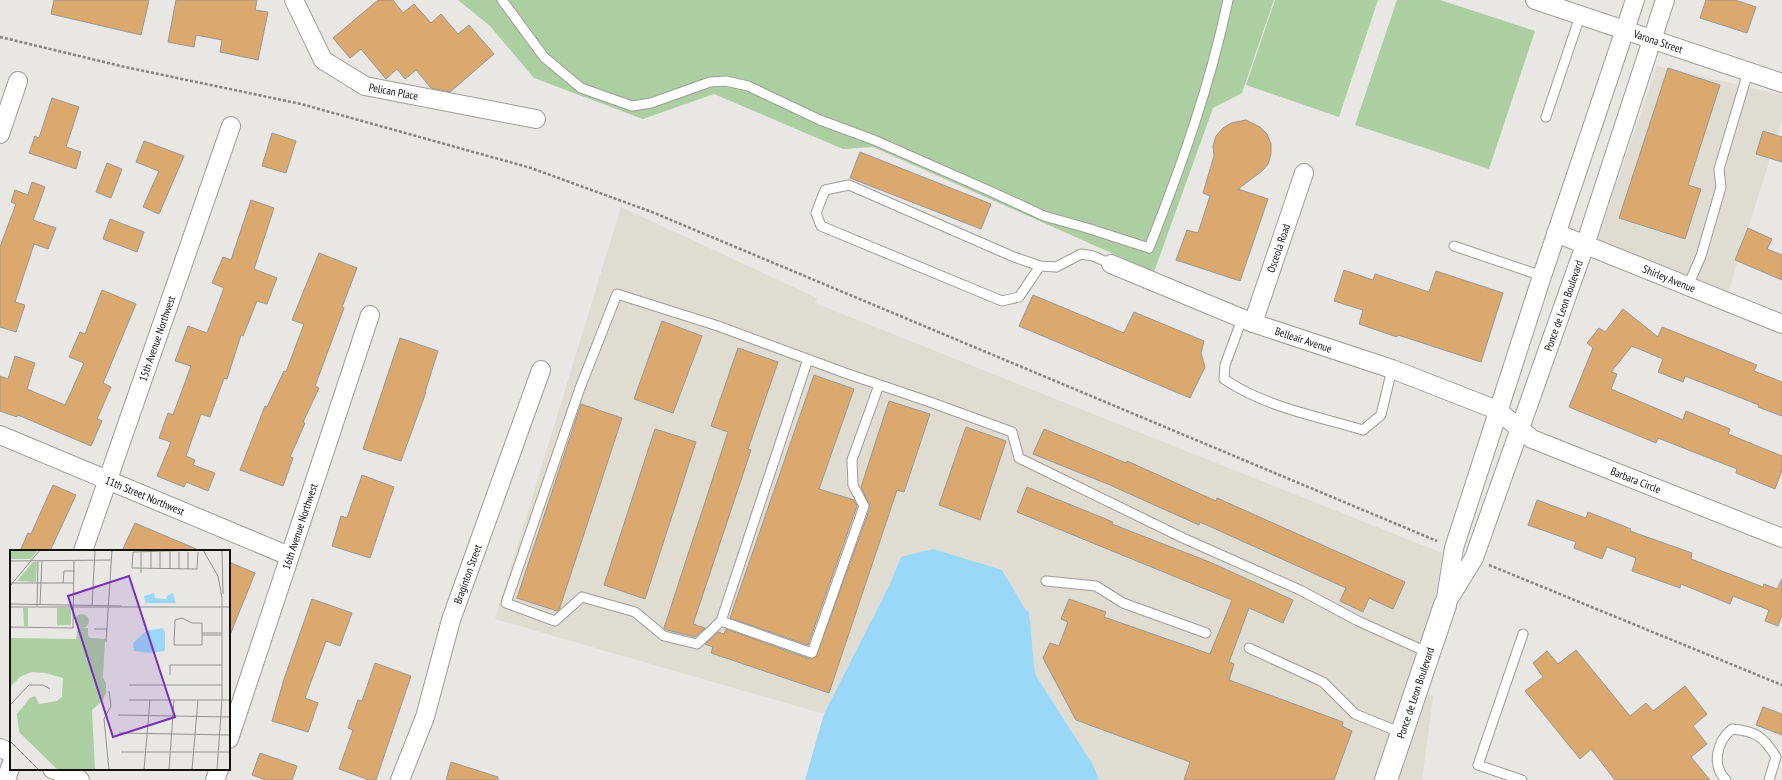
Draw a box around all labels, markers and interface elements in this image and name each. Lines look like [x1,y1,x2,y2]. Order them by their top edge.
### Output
street label: Varona Street [1631,26,1685,56]
street label: Pelican Place [368,80,420,103]
street label: Osceola Road [1264,222,1293,275]
street label: Ponce de Leon Boulevard [1541,258,1586,353]
street label: Shirley Avenue [1641,262,1698,296]
street label: 15th Avenue Northwest [136,294,178,383]
street label: Belleair Avenue [1273,324,1334,356]
street label: Barbara Circle [1609,464,1663,497]
street label: 11th Street Northwest [103,473,187,518]
street label: 16th Avenue Northwest [279,482,320,571]
street label: Braginton Street [450,542,485,606]
inset map [10,550,230,770]
street label: Ponce de Leon Boulevard [1394,645,1437,740]

